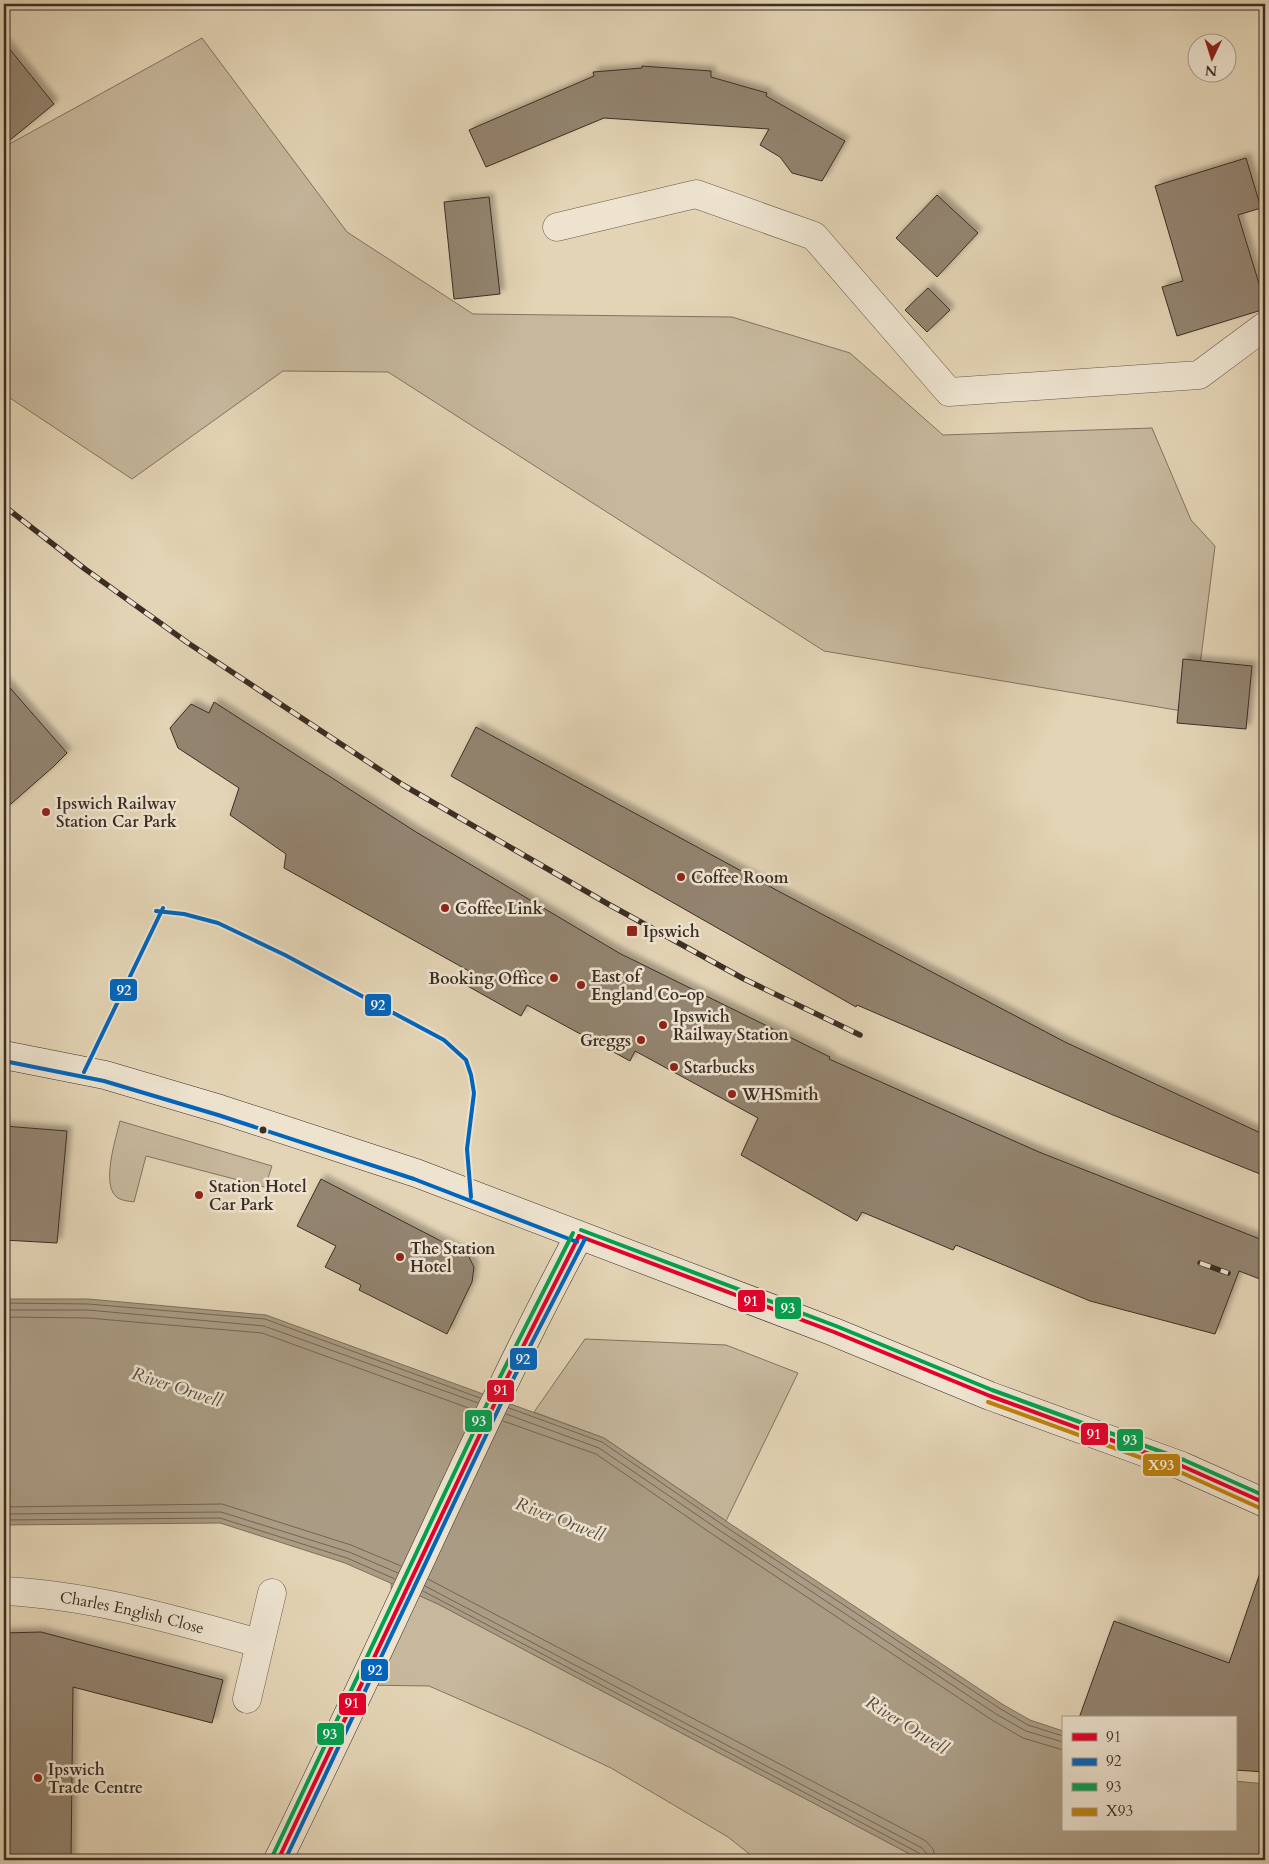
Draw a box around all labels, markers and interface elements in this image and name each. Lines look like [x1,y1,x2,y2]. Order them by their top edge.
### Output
north arrow [1186,32,1236,82]
text: N [1204,61,1218,80]
place label: Ipswich Railway Station Car Park [56,793,177,833]
marker: Ipswich Railway Station Car Park [40,806,52,818]
place label: Coffee Room [691,867,789,889]
marker: Coffee Room [675,871,687,883]
place label: Coffee Link [455,898,543,920]
marker: Coffee Link [439,902,451,914]
place label: Ipswich [643,921,700,943]
marker: Ipswich [625,924,639,938]
place label: East of England Co-op [591,966,705,1006]
place label: Booking Office [429,968,544,990]
marker: Booking Office [548,972,560,984]
line badge: 92 [109,978,138,1002]
marker: East of England Co-op [575,979,587,991]
text: 92 [117,981,131,1000]
line badge: 92 [364,993,392,1017]
text: 92 [371,996,385,1015]
place label: Ipswich Railway Station [673,1006,789,1046]
marker: Ipswich Railway Station [657,1019,669,1031]
place label: Greggs [580,1030,631,1052]
marker: Greggs [635,1034,647,1046]
place label: Starbucks [684,1057,755,1079]
marker: Starbucks [668,1061,680,1073]
place label: WHSmith [741,1084,818,1106]
marker: WHSmith [726,1088,738,1100]
unlabelled marker [258,1125,268,1135]
place label: Station Hotel Car Park [209,1176,307,1216]
marker: Station Hotel Car Park [193,1189,205,1201]
place label: The Station Hotel [410,1238,496,1278]
marker: The Station Hotel [394,1251,406,1263]
line badge: 91 [737,1289,766,1313]
text: 91 [744,1292,758,1311]
line badge: 93 [774,1296,802,1320]
text: 93 [781,1299,795,1318]
line badge: 92 [509,1347,538,1371]
text: 92 [516,1350,530,1369]
water label: River Orwell [129,1361,226,1414]
line badge: 91 [486,1379,515,1403]
text: 91 [494,1381,508,1400]
line badge: 93 [464,1409,493,1433]
text: 93 [472,1412,486,1431]
line badge: 91 [1080,1422,1109,1446]
text: 91 [1087,1425,1101,1444]
line badge: 93 [1116,1428,1144,1452]
text: 93 [1123,1431,1137,1450]
line badge: X93 [1142,1453,1181,1477]
text: X93 [1148,1456,1174,1475]
water label: River Orwell [512,1491,609,1548]
street label: Charles English Close [58,1586,206,1639]
line badge: 92 [360,1658,389,1682]
text: 92 [368,1661,382,1680]
water label: River Orwell [861,1690,954,1761]
line badge: 91 [338,1692,367,1716]
text: 91 [345,1694,359,1713]
legend [1062,1716,1236,1832]
line badge: 93 [316,1722,345,1746]
text: 93 [323,1725,337,1744]
text: 91 [1106,1727,1121,1747]
text: 92 [1106,1751,1122,1771]
place label: Ipswich Trade Centre [48,1759,143,1799]
marker: Ipswich Trade Centre [32,1772,44,1784]
text: 93 [1106,1777,1121,1797]
text: X93 [1106,1801,1133,1821]

